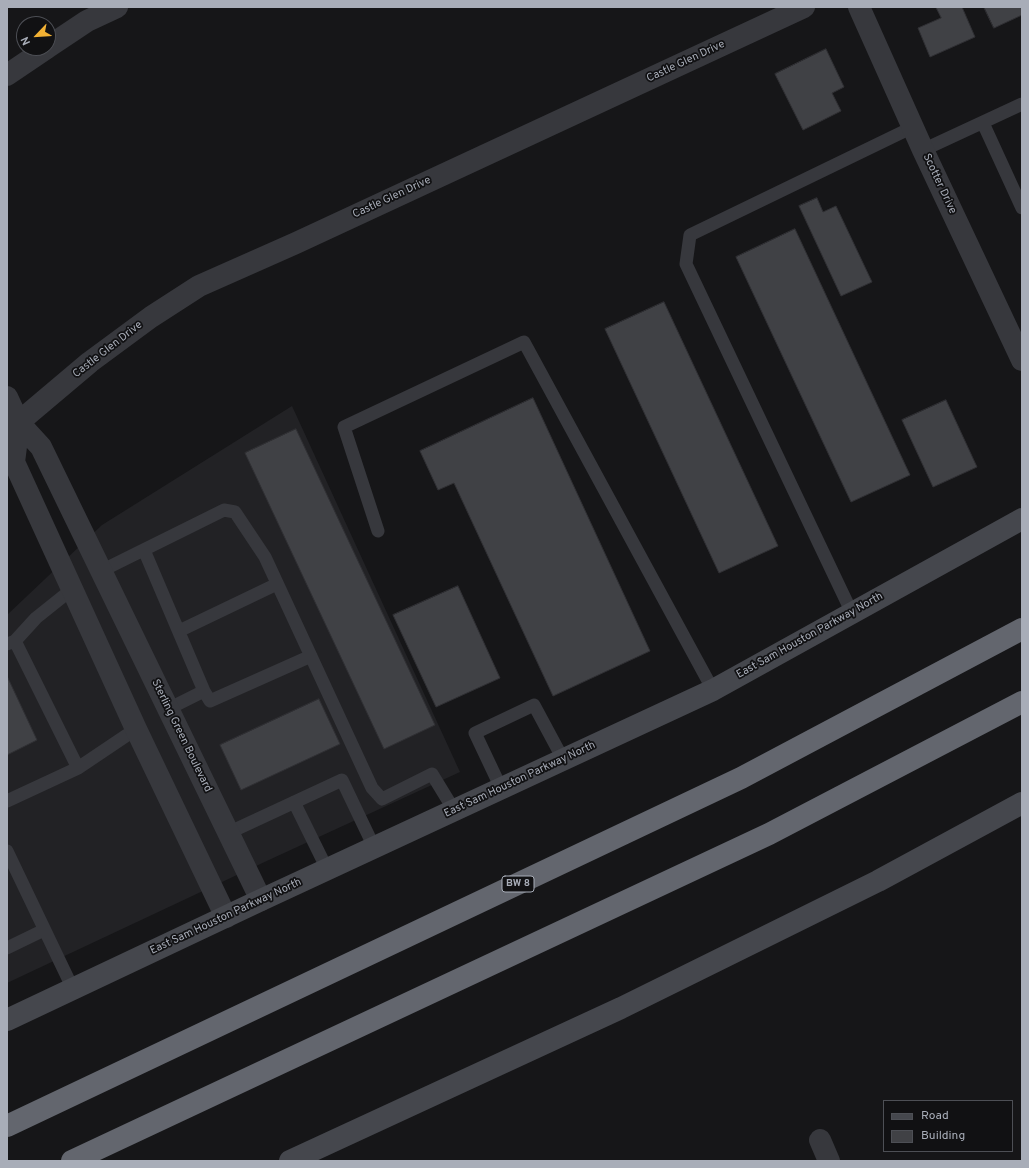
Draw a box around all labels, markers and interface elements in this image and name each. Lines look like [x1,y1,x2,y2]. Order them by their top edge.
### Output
north arrow [16,16,56,56]
text: N [18,34,34,47]
street label: Castle Glen Drive [645,38,727,86]
street label: Scotter Drive [919,152,959,216]
street label: Castle Glen Drive [351,174,433,222]
street label: Castle Glen Drive [71,319,145,381]
street label: East Sam Houston Parkway North [734,590,886,682]
street label: Sterling Green Boulevard [148,677,214,795]
street label: East Sam Houston Parkway North [442,739,598,821]
street label: East Sam Houston Parkway North [148,876,304,958]
road number: BW 8 [502,876,534,892]
legend [883,1100,1013,1152]
text: Road [921,1108,949,1124]
text: Building [921,1128,965,1144]

